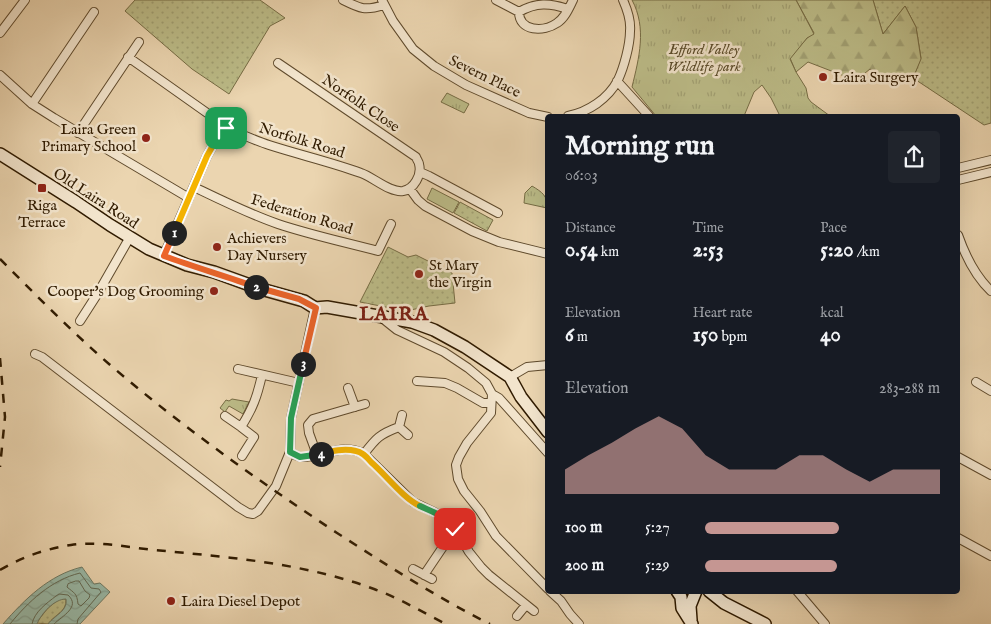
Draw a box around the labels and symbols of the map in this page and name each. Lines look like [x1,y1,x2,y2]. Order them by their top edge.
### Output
park label: Efford Valley Wildlife park [667,40,741,76]
street label: Severn Place [446,51,524,102]
place label: Laira Surgery [833,68,919,87]
street label: Norfolk Close [318,70,403,136]
marker: Laira Surgery [817,71,829,83]
pin [205,107,247,149]
street label: Norfolk Road [257,118,348,163]
place label: Laira Green Primary School [41,120,137,156]
marker: Laira Green Primary School [140,132,152,144]
street label: Old Laira Road [49,164,143,234]
marker: Riga Terrace [36,182,48,194]
street label: Federation Road [249,190,356,239]
place label: Riga Terrace [18,196,66,232]
pin: 1 [162,220,186,246]
place label: Achievers Day Nursery [226,229,308,265]
marker: Achievers Day Nursery [211,241,223,253]
place label: St Mary the Virgin [429,256,492,292]
marker: St Mary the Virgin [413,268,425,280]
pin: 2 [244,274,268,300]
place label: Cooper's Dog Grooming [47,282,205,301]
marker: Cooper's Dog Grooming [208,285,220,297]
district label: LAIRA [359,302,429,327]
pin: 3 [290,352,316,376]
pin: 4 [308,442,334,466]
pin [434,508,476,550]
place label: Laira Diesel Depot [181,592,300,611]
marker: Laira Diesel Depot [165,595,177,607]

